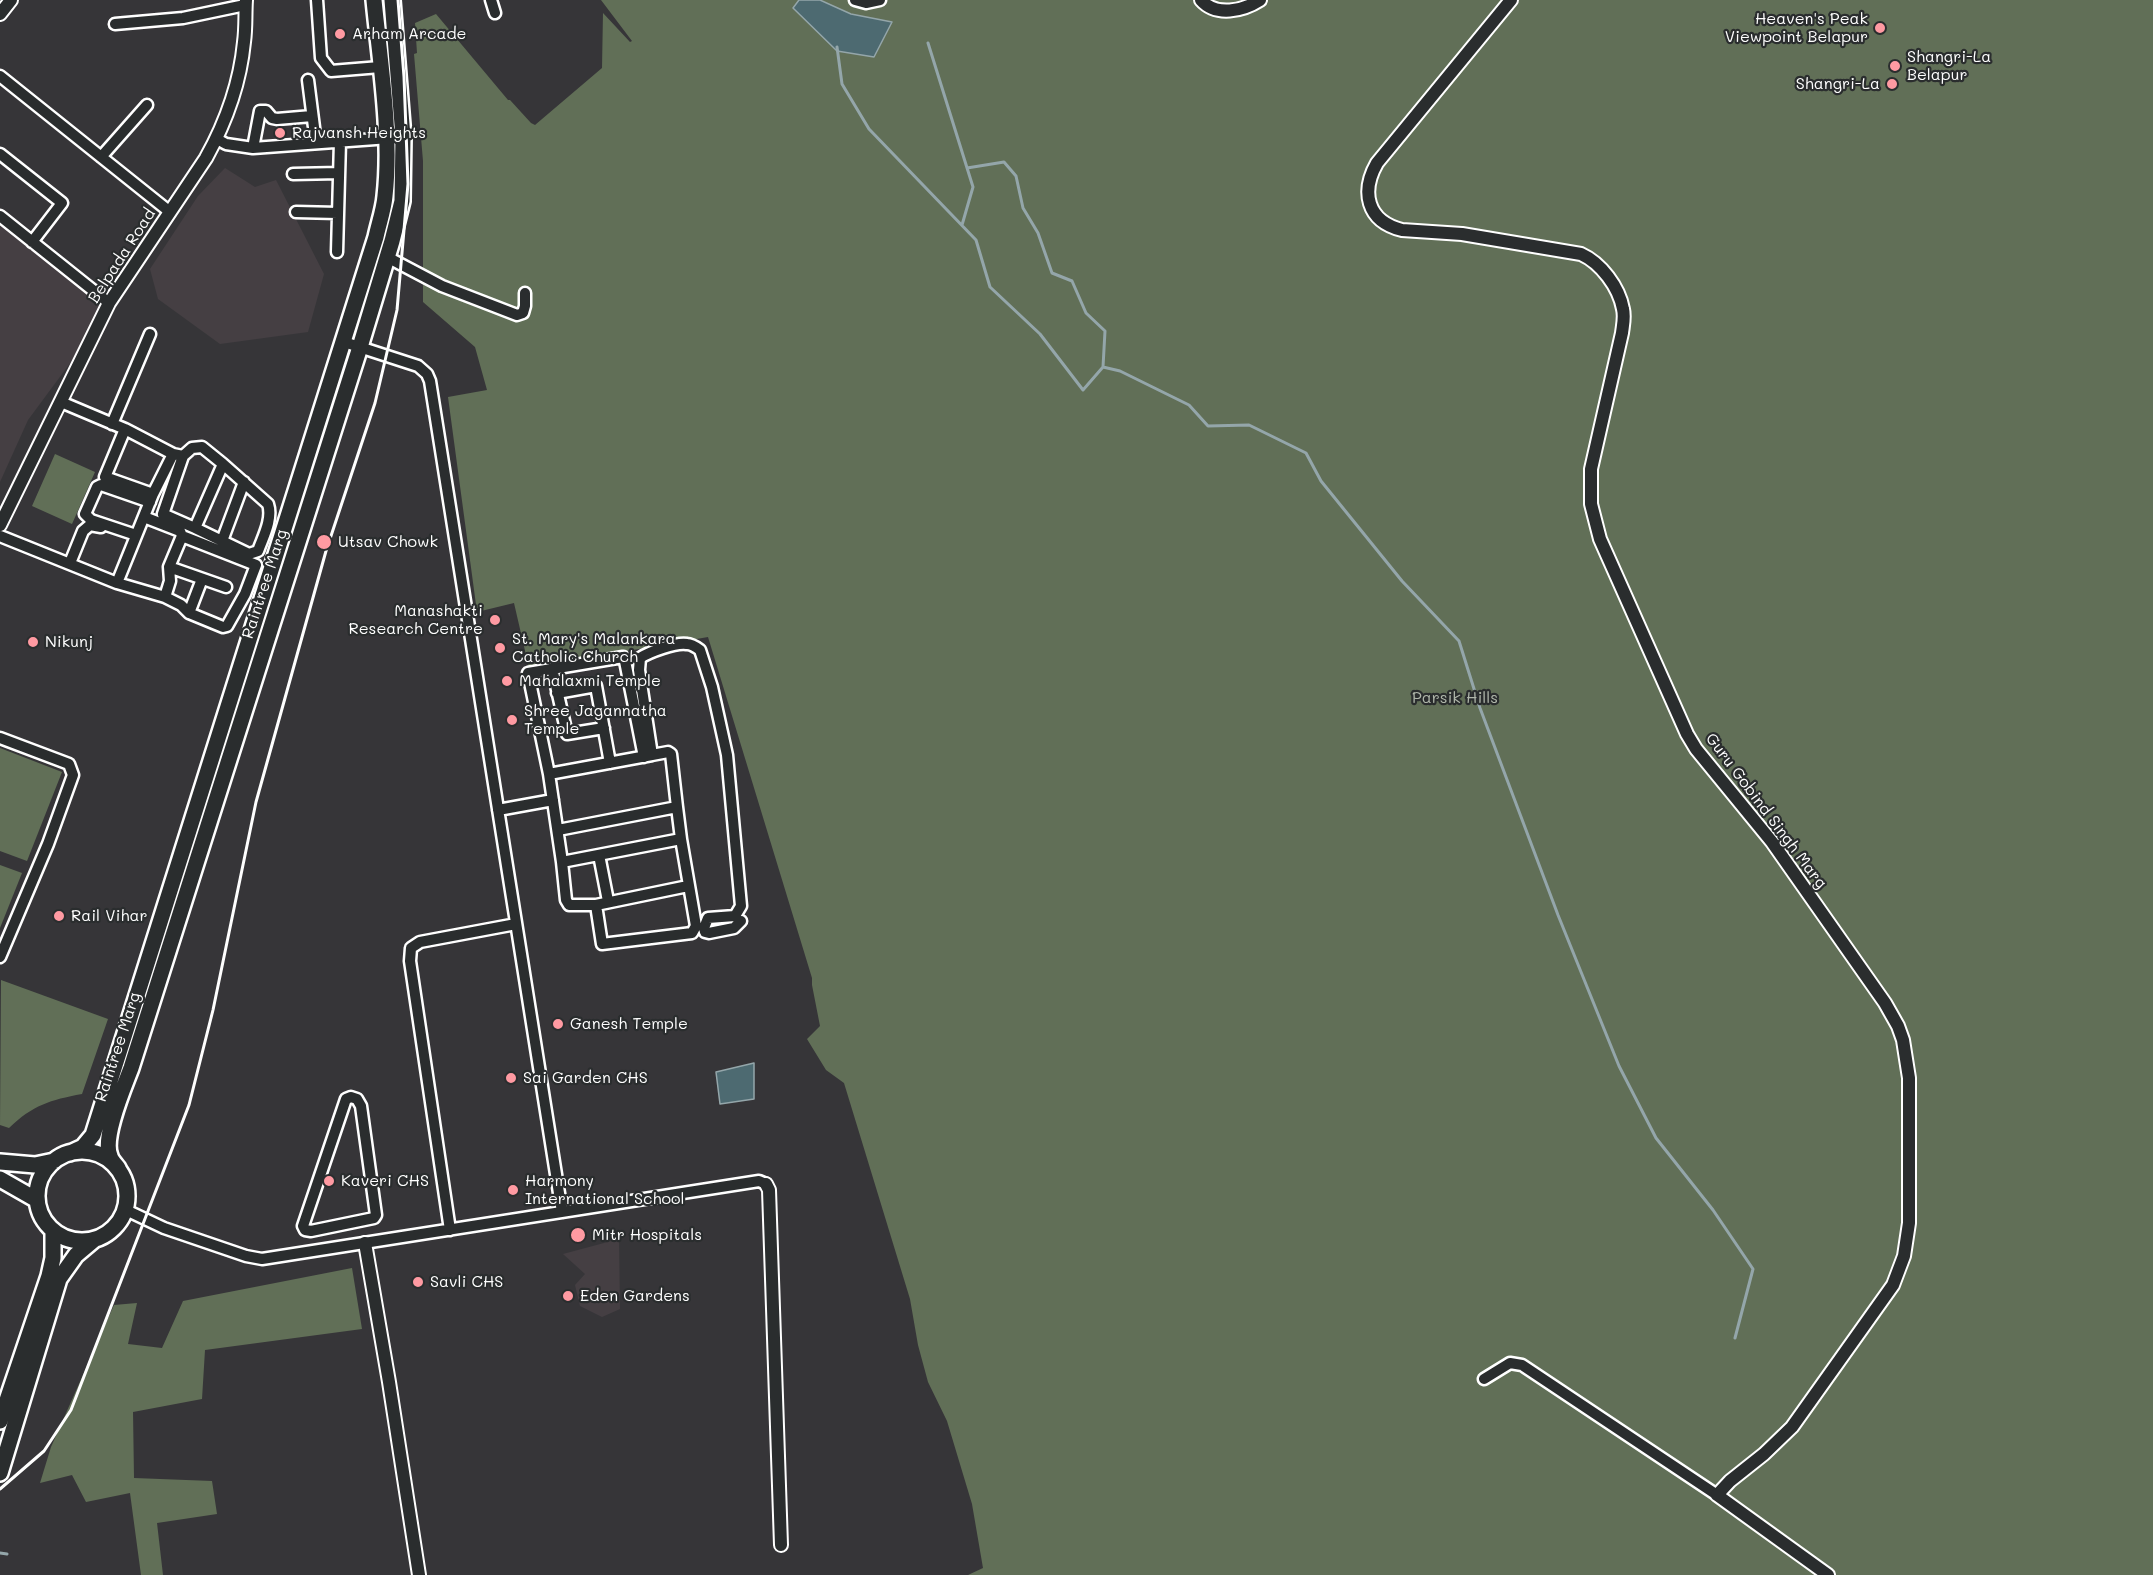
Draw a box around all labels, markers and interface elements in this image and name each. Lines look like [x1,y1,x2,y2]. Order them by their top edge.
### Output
place label: Heaven's Peak Viewpoint Belapur [1725,9,1868,47]
marker: Heaven's Peak Viewpoint Belapur [1873,21,1887,35]
place label: Arham Arcade [352,24,466,44]
marker: Arham Arcade [333,27,347,41]
place label: Shangri-La Belapur [1907,47,1991,85]
marker: Shangri-La Belapur [1888,59,1902,73]
place label: Shangri-La [1796,74,1880,94]
marker: Shangri-La [1885,77,1899,91]
place label: Rajvansh Heights [292,123,426,143]
marker: Rajvansh Heights [273,126,287,140]
street label: Belpada Road [84,205,160,307]
street label: Raintree Marg [238,527,292,641]
place label: Utsav Chowk [338,532,438,552]
marker: Utsav Chowk [315,533,333,551]
place label: Manashakti Research Centre [348,601,483,639]
marker: Manashakti Research Centre [488,613,502,627]
place label: St. Mary's Malankara Catholic Church [512,629,675,667]
place label: Nikunj [45,632,93,652]
marker: Nikunj [26,635,40,649]
marker: St. Mary's Malankara Catholic Church [493,641,507,655]
place label: Mahalaxmi Temple [519,671,661,691]
marker: Mahalaxmi Temple [500,674,514,688]
park label: Parsik Hills [1412,688,1498,708]
place label: Shree Jagannatha Temple [524,701,667,739]
marker: Shree Jagannatha Temple [505,713,519,727]
street label: Guru Gobind Singh Marg [1701,730,1831,892]
place label: Rail Vihar [71,906,147,926]
marker: Rail Vihar [52,909,66,923]
street label: Raintree Marg [91,990,145,1104]
place label: Ganesh Temple [570,1014,688,1034]
marker: Ganesh Temple [551,1017,565,1031]
place label: Sai Garden CHS [523,1068,648,1088]
marker: Sai Garden CHS [504,1071,518,1085]
place label: Kaveri CHS [341,1171,429,1191]
place label: Harmony International School [525,1171,685,1209]
marker: Kaveri CHS [322,1174,336,1188]
marker: Harmony International School [506,1183,520,1197]
place label: Mitr Hospitals [592,1225,702,1245]
marker: Mitr Hospitals [569,1226,587,1244]
place label: Savli CHS [430,1272,503,1292]
marker: Savli CHS [411,1275,425,1289]
place label: Eden Gardens [580,1286,690,1306]
marker: Eden Gardens [561,1289,575,1303]

